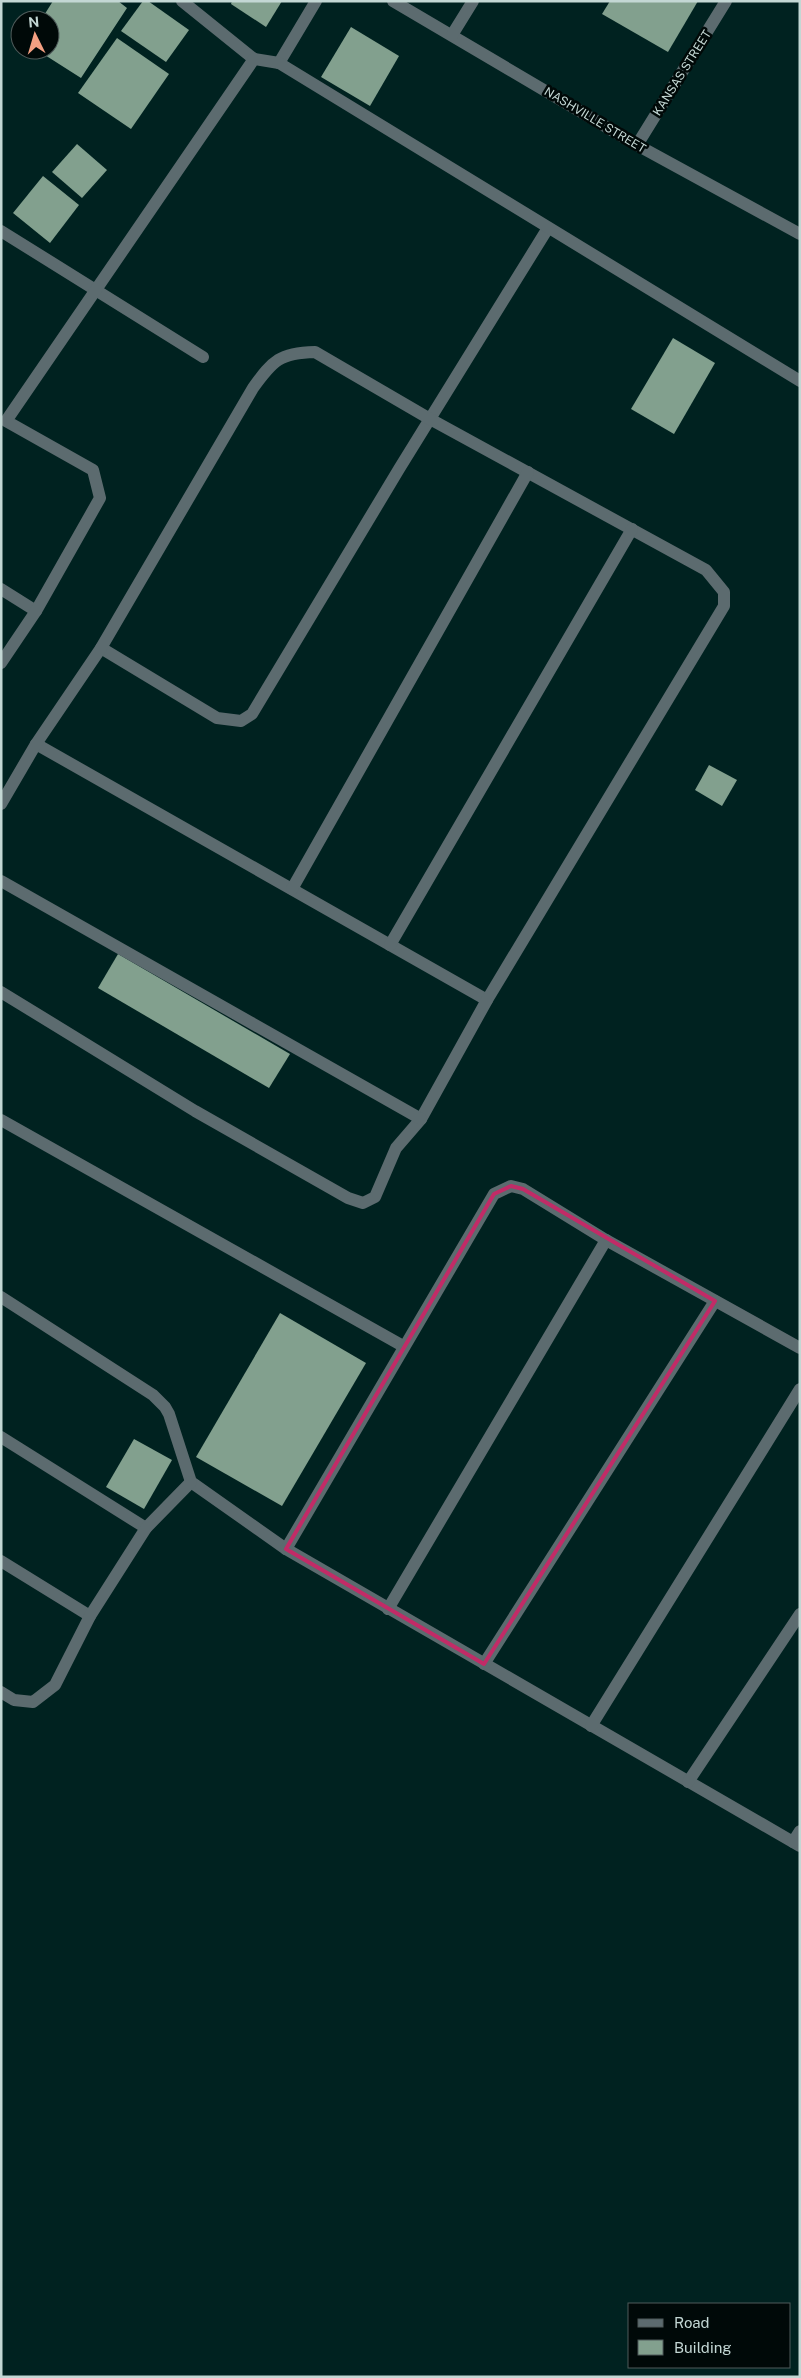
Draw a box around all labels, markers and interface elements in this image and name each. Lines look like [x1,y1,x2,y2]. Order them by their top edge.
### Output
north arrow [10,10,60,60]
text: N [28,14,40,30]
street label: KANSAS STREET [650,28,714,118]
street label: NASHVILLE STREET [542,84,648,156]
legend [628,2303,791,2368]
text: Road [674,2314,710,2331]
text: Building [674,2339,732,2356]

